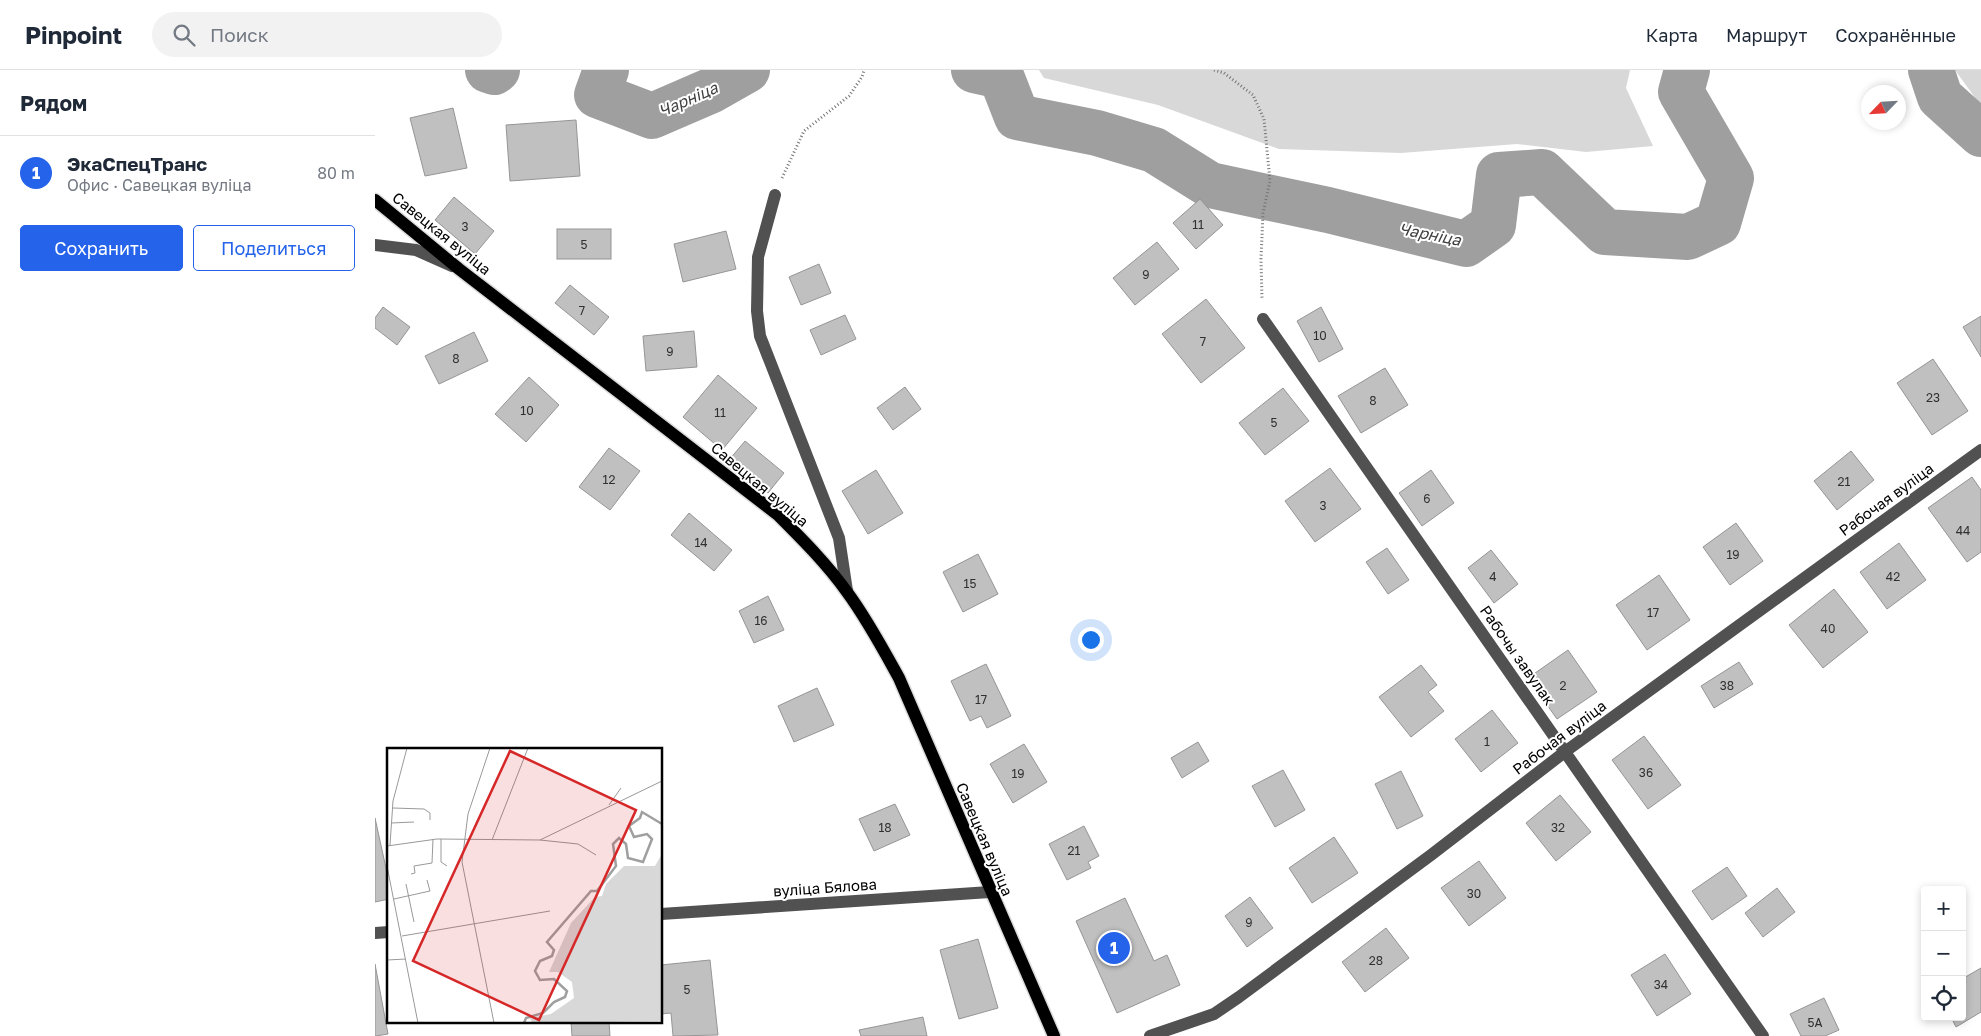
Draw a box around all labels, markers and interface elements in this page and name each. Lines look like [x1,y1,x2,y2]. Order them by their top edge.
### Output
search box [152,12,502,57]
text: Pinpoint [25,20,122,49]
icon: search [170,21,198,49]
text: Поиск [210,23,269,46]
text: Карта [1646,24,1698,46]
text: Маршрут [1726,24,1807,46]
text: Сохранённые [1835,24,1956,46]
water label: Чарніца [655,77,722,121]
north arrow [1861,85,1906,130]
text: Рядом [20,90,87,116]
text: ЭкаСпецТранс [67,152,207,175]
text: 1 [32,163,40,183]
text: 80 m [317,163,355,183]
text: Офис · Савецкая вуліца [67,175,251,195]
street label: Савецкая вуліца [389,188,495,278]
house number: 11 [1192,217,1204,232]
water label: Чарніца [1397,218,1464,250]
house number: 3 [461,219,469,234]
button: Сохранить [20,225,183,271]
button: Поделиться [193,225,355,271]
house number: 5 [581,237,588,252]
house number: 9 [1142,267,1150,282]
house number: 7 [579,303,585,318]
house number: 10 [1313,328,1327,343]
house number: 7 [1200,334,1206,349]
house number: 9 [666,344,674,359]
house number: 8 [452,351,460,366]
house number: 23 [1926,390,1940,405]
house number: 8 [1369,393,1377,408]
house number: 10 [520,403,534,418]
house number: 11 [714,405,726,420]
house number: 5 [1271,415,1278,430]
street label: Савецкая вуліца [708,438,812,530]
street label: Рабочая вуліца [1835,459,1937,539]
house number: 12 [603,472,615,487]
house number: 21 [1838,474,1851,489]
house number: 6 [1423,491,1431,506]
house number: 3 [1319,498,1327,513]
house number: 44 [1956,523,1970,538]
house number: 14 [694,535,708,550]
house number: 19 [1726,547,1740,562]
house number: 4 [1489,569,1497,584]
house number: 42 [1886,569,1900,584]
house number: 15 [964,576,976,591]
street label: Рабочы завулак [1477,602,1559,709]
house number: 17 [1647,605,1659,620]
house number: 16 [754,613,768,628]
house number: 40 [1821,621,1835,636]
your location [1078,627,1104,653]
house number: 2 [1560,678,1567,693]
house number: 38 [1720,678,1734,693]
house number: 17 [975,692,987,707]
street label: Рабочая вуліца [1509,696,1609,778]
house number: 1 [1484,734,1490,749]
inset map [387,748,663,1024]
house number: 36 [1639,765,1653,780]
house number: 19 [1011,766,1025,781]
street label: Савецкая вуліца [953,780,1017,898]
house number: 18 [878,820,892,835]
house number: 32 [1551,820,1565,835]
house number: 21 [1068,843,1081,858]
street label: вуліца Бялова [773,874,877,900]
house number: 30 [1467,886,1481,901]
map controls [1921,886,1966,1021]
button: + [1921,886,1966,931]
house number: 9 [1245,915,1253,930]
pin: 1 [1098,929,1130,967]
button: − [1921,931,1966,976]
house number: 28 [1369,953,1383,968]
button: locate [1921,976,1966,1021]
house number: 34 [1654,977,1668,992]
house number: 5 [684,982,691,997]
house number: 5А [1807,1015,1823,1030]

